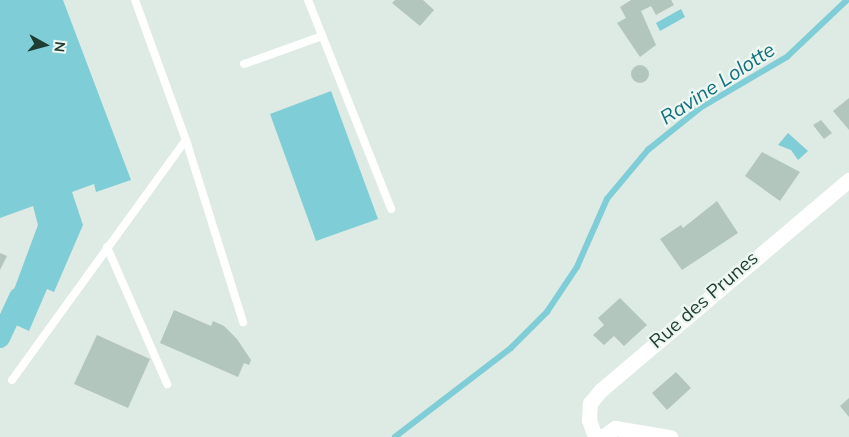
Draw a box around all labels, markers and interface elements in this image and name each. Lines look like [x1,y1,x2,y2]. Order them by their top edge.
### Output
north arrow [20,20,70,70]
water label: Ravine Lolotte [655,37,779,129]
text: N [50,40,69,53]
street label: Rue des Prunes [645,247,763,353]

